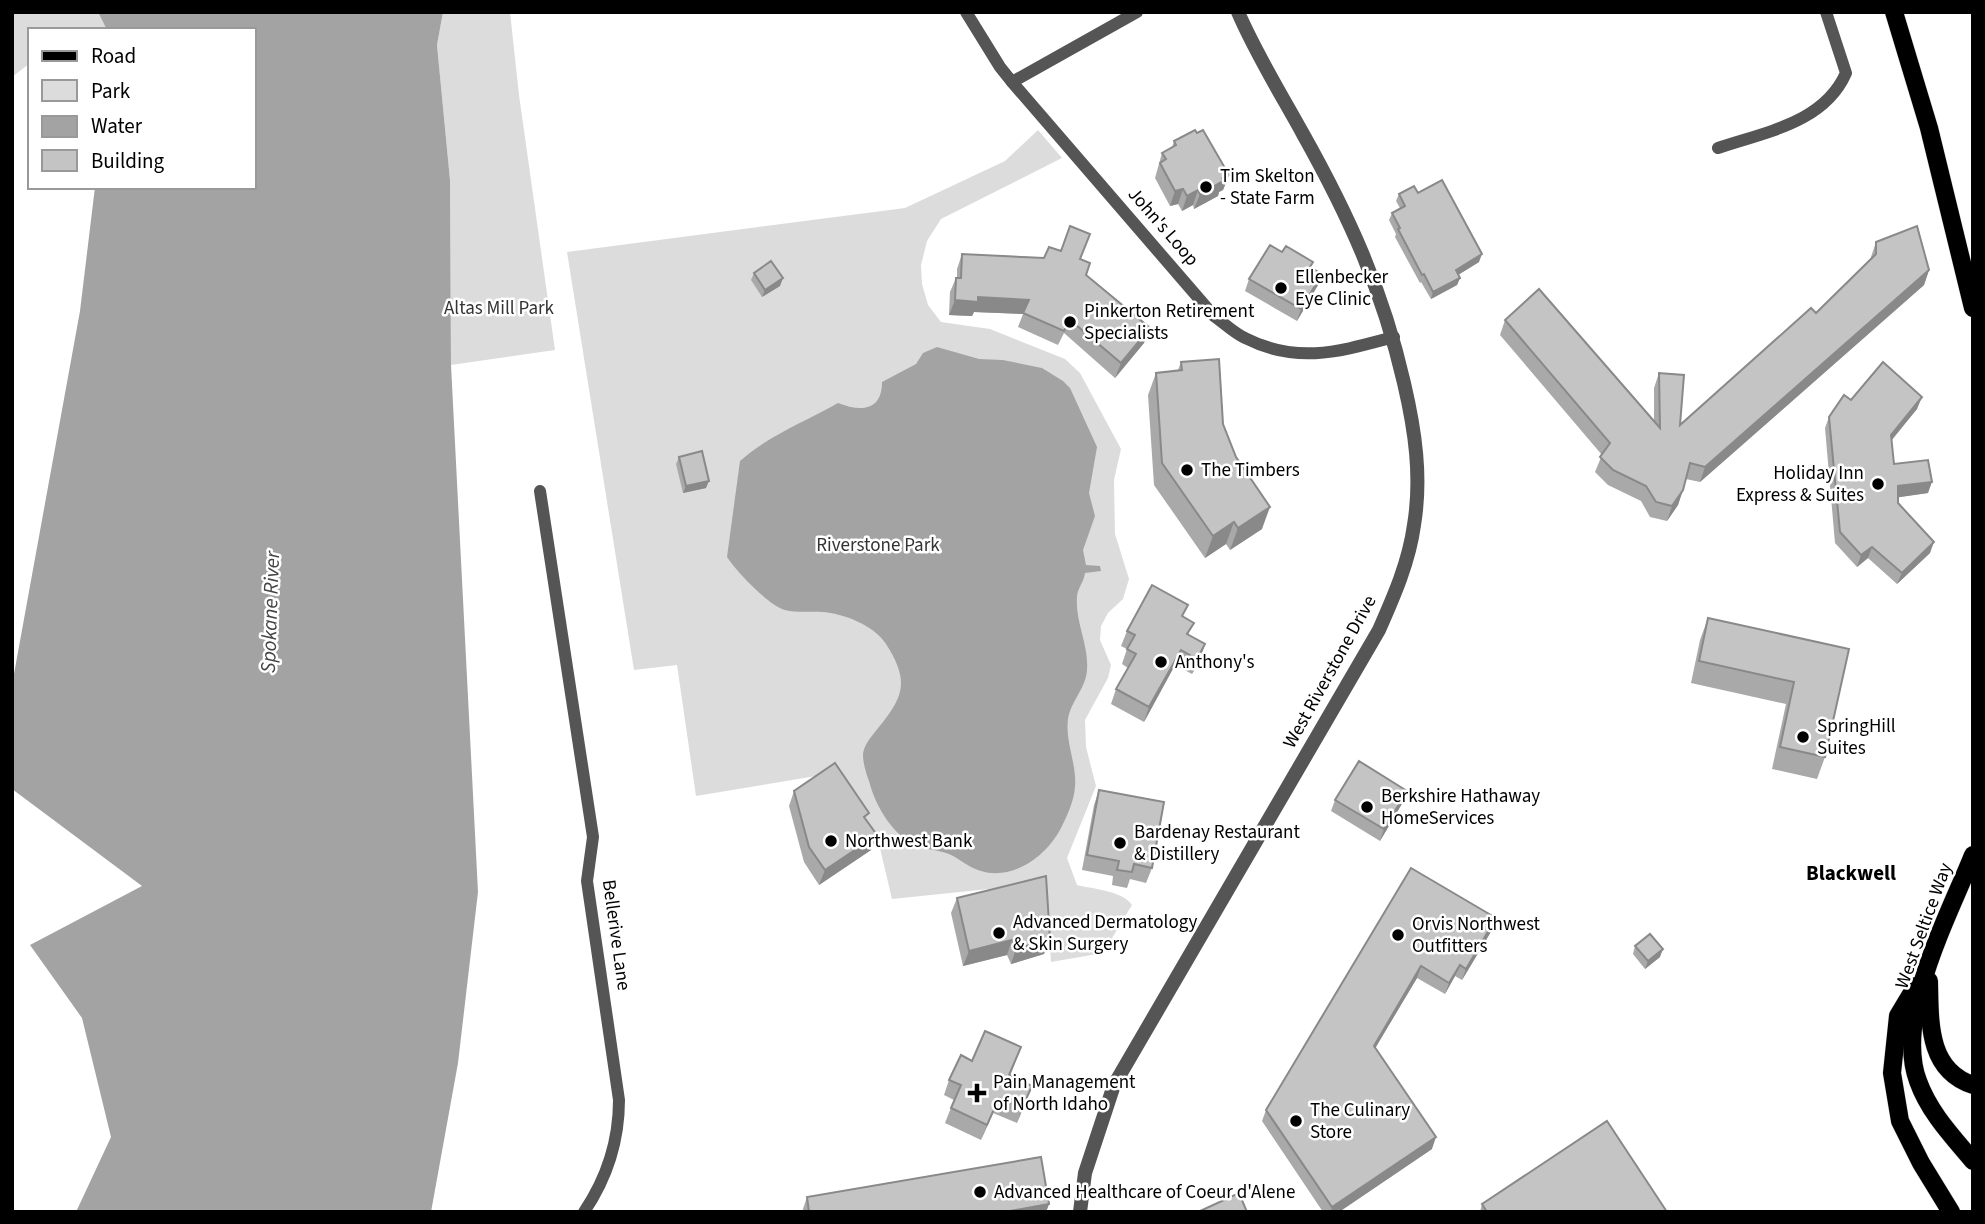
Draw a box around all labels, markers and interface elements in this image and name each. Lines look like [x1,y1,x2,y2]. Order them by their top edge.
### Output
legend [28,28,256,189]
text: Road [91,41,136,71]
text: Park [91,76,131,106]
text: Water [91,111,143,141]
text: Building [91,146,165,176]
place label: Tim Skelton - State Farm [1220,163,1315,212]
marker: Tim Skelton - State Farm [1198,179,1214,195]
street label: John's Loop [1121,182,1205,272]
place label: Ellenbecker Eye Clinic [1295,264,1389,313]
marker: Ellenbecker Eye Clinic [1273,280,1289,296]
park label: Altas Mill Park [444,295,555,322]
place label: Pinkerton Retirement Specialists [1084,298,1255,347]
marker: Pinkerton Retirement Specialists [1062,314,1078,330]
place label: The Timbers [1201,457,1300,484]
place label: Holiday Inn Express & Suites [1736,460,1864,509]
marker: The Timbers [1179,462,1195,478]
marker: Holiday Inn Express & Suites [1870,476,1886,492]
park label: Riverstone Park [816,532,940,559]
water label: Spokane River [253,550,287,674]
street label: West Riverstone Drive [1277,591,1383,753]
place label: Anthony's [1175,649,1254,676]
marker: Anthony's [1153,654,1169,670]
place label: SpringHill Suites [1817,713,1896,762]
marker: SpringHill Suites [1795,729,1811,745]
place label: Berkshire Hathaway HomeServices [1381,783,1540,832]
marker: Berkshire Hathaway HomeServices [1359,799,1375,815]
place label: Bardenay Restaurant & Distillery [1134,819,1300,868]
place label: Northwest Bank [845,828,973,855]
marker: Northwest Bank [823,833,839,849]
marker: Bardenay Restaurant & Distillery [1112,835,1128,851]
district label: Blackwell [1806,858,1896,888]
street label: West Seltice Way [1889,859,1959,993]
street label: Bellerive Lane [595,878,637,992]
place label: Advanced Dermatology & Skin Surgery [1013,909,1198,958]
place label: Orvis Northwest Outfitters [1412,911,1541,960]
marker: Advanced Dermatology & Skin Surgery [991,925,1007,941]
marker: Orvis Northwest Outfitters [1390,927,1406,943]
place label: Pain Management of North Idaho [993,1069,1136,1118]
marker: Pain Management of North Idaho [967,1083,987,1103]
place label: The Culinary Store [1310,1097,1410,1146]
marker: The Culinary Store [1288,1113,1304,1129]
place label: Advanced Healthcare of Coeur d'Alene [994,1179,1295,1206]
marker: Advanced Healthcare of Coeur d'Alene [972,1184,988,1200]

